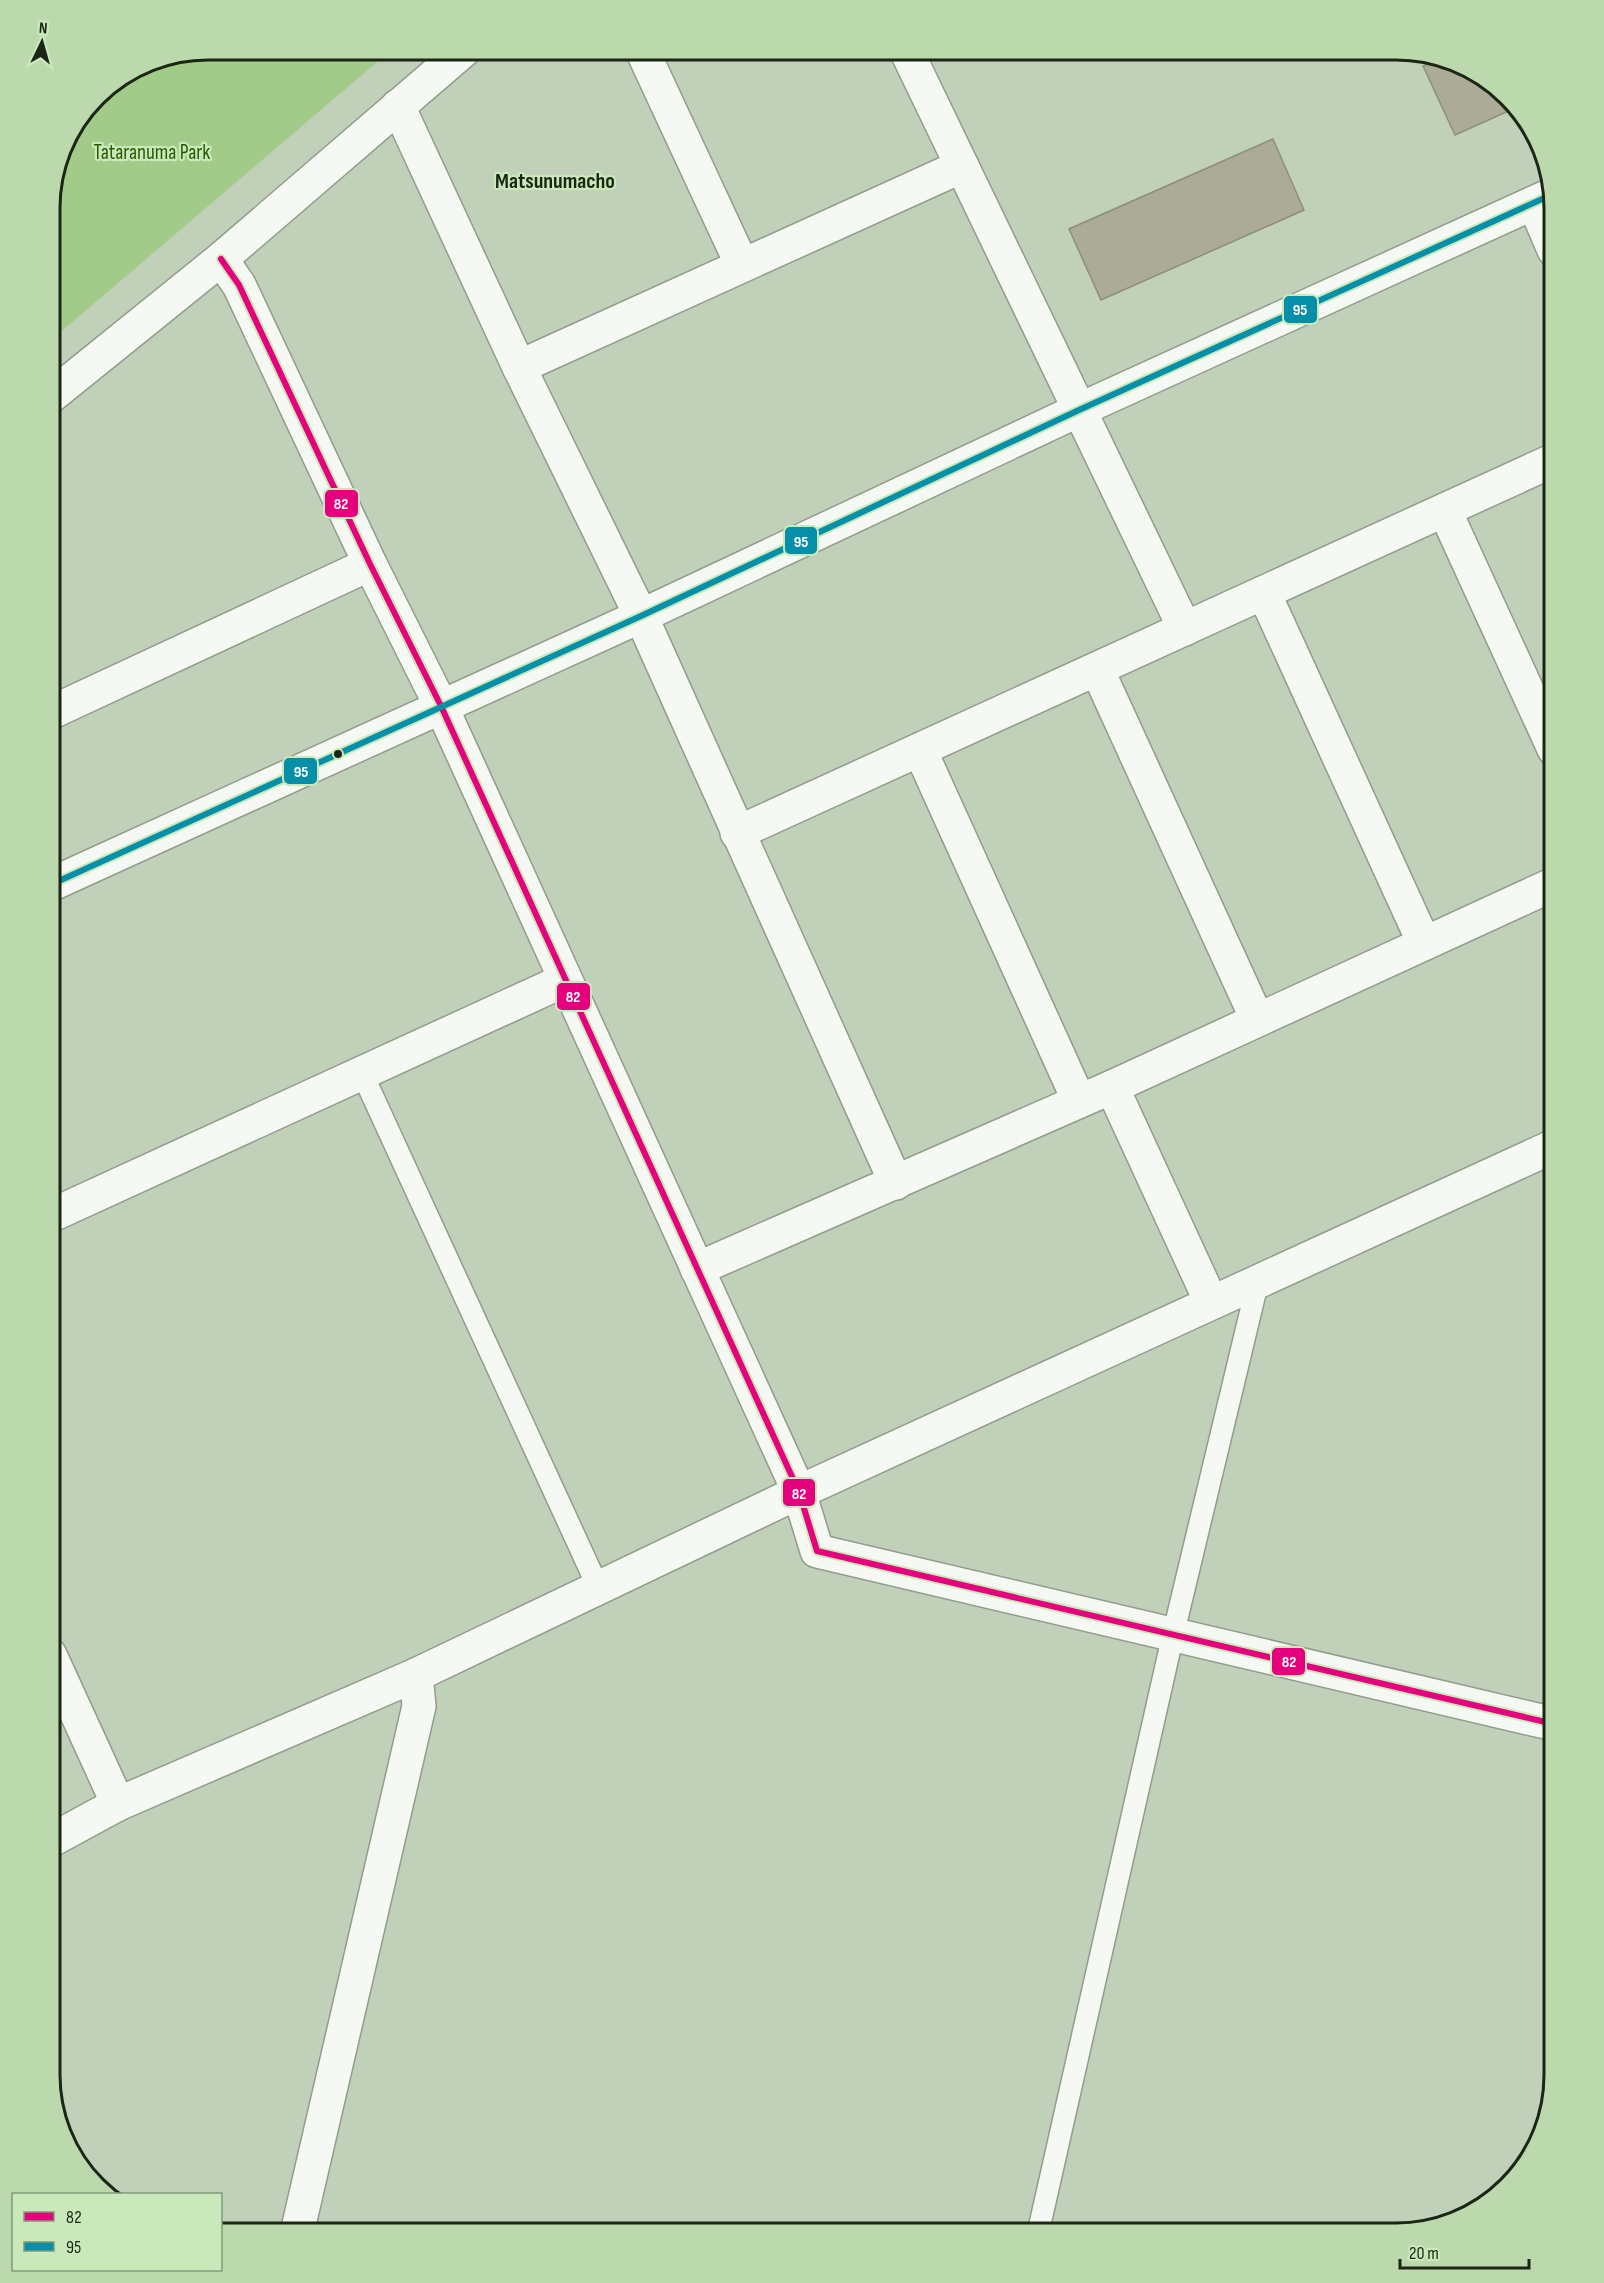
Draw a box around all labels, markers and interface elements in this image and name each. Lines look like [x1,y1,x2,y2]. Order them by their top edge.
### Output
north arrow [12,12,72,72]
text: N [38,19,48,38]
park label: Tataranuma Park [94,140,210,165]
district label: Matsunumacho [495,168,615,195]
line badge: 95 [1283,295,1318,324]
text: 95 [1293,301,1307,320]
line badge: 82 [324,489,359,518]
text: 82 [334,495,348,514]
line badge: 95 [784,526,818,555]
text: 95 [794,533,808,552]
unlabelled marker [332,748,344,760]
line badge: 95 [283,757,318,785]
text: 95 [294,763,308,782]
line badge: 82 [556,982,591,1011]
text: 82 [566,988,580,1007]
line badge: 82 [782,1478,816,1507]
text: 82 [792,1485,806,1504]
line badge: 82 [1271,1647,1306,1676]
text: 82 [1282,1653,1296,1672]
legend [12,2193,222,2271]
text: 82 [66,2207,82,2228]
scale bar [1400,2232,1529,2270]
text: 95 [66,2237,81,2258]
text: 20 m [1409,2243,1439,2264]

